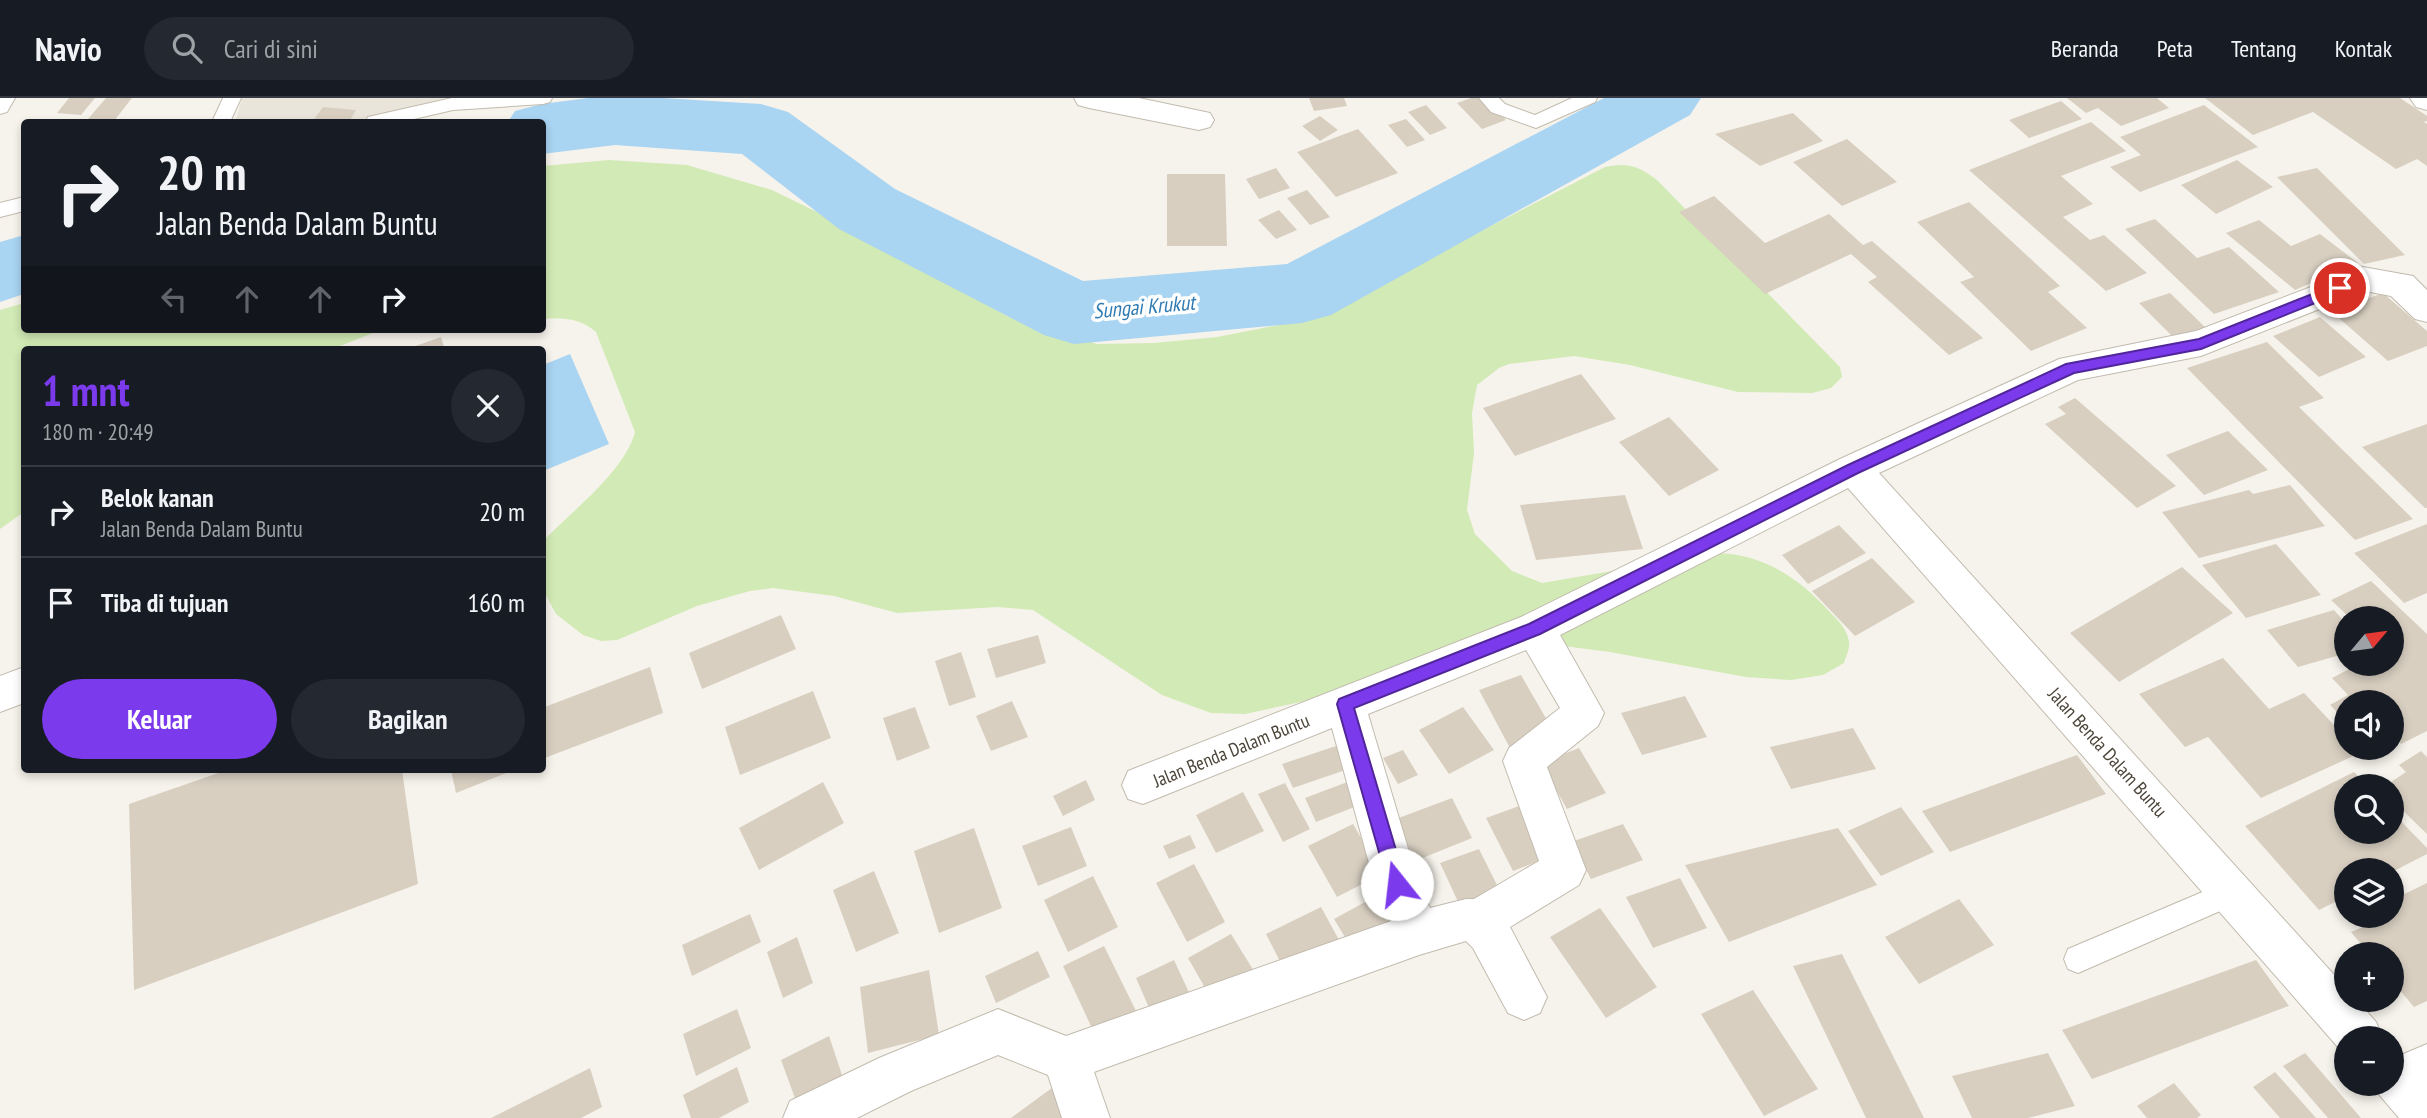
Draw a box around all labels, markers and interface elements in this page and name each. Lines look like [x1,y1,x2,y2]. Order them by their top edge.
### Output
search box [144,17,634,80]
text: Navio [35,27,102,70]
icon: search [168,29,206,67]
text: Cari di sini [224,32,318,65]
text: Beranda [2051,33,2119,64]
text: Peta [2157,33,2193,64]
text: Tentang [2231,33,2297,64]
text: Kontak [2335,33,2392,64]
text: 20 m [157,140,246,204]
icon: right [42,147,133,238]
text: Jalan Benda Dalam Buntu [157,202,438,244]
pin [2310,258,2370,318]
icon: arrive [2321,269,2359,307]
icon: left [155,280,193,318]
icon: ahead [228,280,266,318]
icon: ahead [301,280,339,318]
icon: right [374,280,412,318]
water label: Sungai Krukut [1092,288,1198,324]
text: 1 mnt [42,363,130,418]
button: close [451,369,525,443]
text: 180 m · 20:49 [42,417,154,446]
text: Belok kanan [101,481,214,514]
icon: right [42,493,80,531]
text: 20 m [479,495,525,528]
text: Jalan Benda Dalam Buntu [101,514,303,543]
icon: arrive [42,584,80,622]
text: Tiba di tujuan [101,586,229,619]
text: 160 m [467,586,525,619]
north arrow [2334,606,2404,676]
map controls [2334,606,2404,1096]
button: Keluar [42,679,277,759]
button: Bagikan [291,679,525,759]
street label: Jalan Benda Dalam Buntu [2043,681,2173,822]
button: sound [2334,690,2404,760]
street label: Jalan Benda Dalam Buntu [1148,708,1313,793]
button: search [2334,774,2404,844]
position arrow [1360,847,1434,921]
button: layers [2334,858,2404,928]
button: + [2334,942,2404,1012]
button: − [2334,1026,2404,1096]

